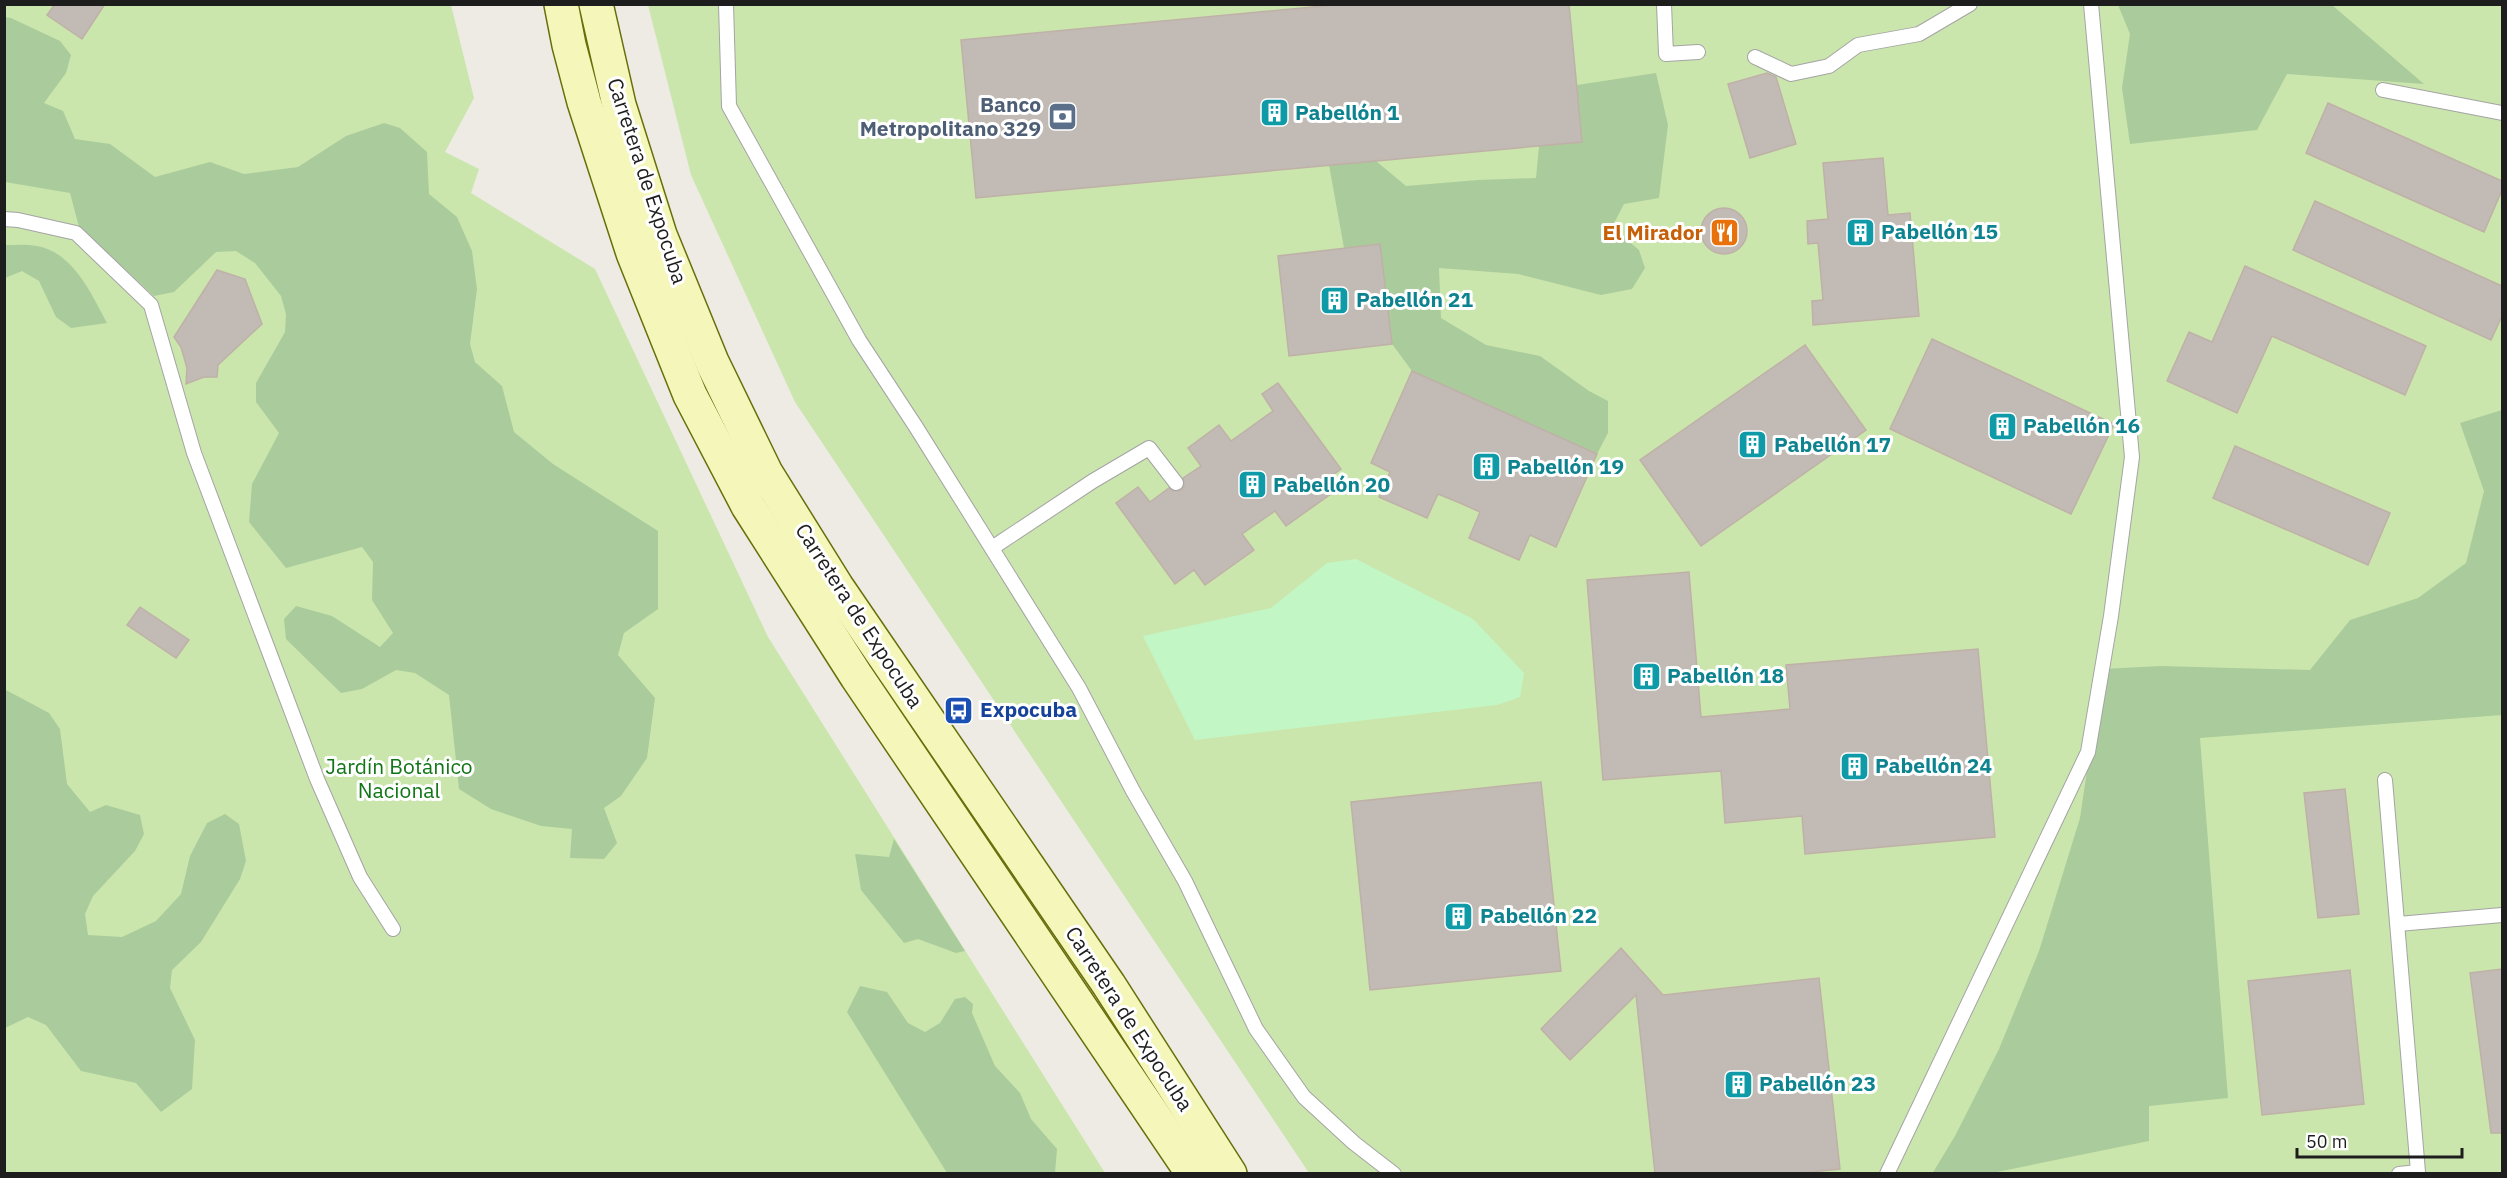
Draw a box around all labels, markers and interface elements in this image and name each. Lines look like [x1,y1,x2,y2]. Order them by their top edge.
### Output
street label: Carretera de Expocuba [601,74,694,287]
place label: Banco Metropolitano 329 [860,90,1041,142]
building icon: Pabellón 1 [1258,97,1290,129]
place label: Pabellón 1 [1295,98,1400,126]
bank icon: Banco Metropolitano 329 [1046,101,1078,133]
building icon: Pabellón 15 [1844,216,1876,248]
restaurant icon: El Mirador [1708,217,1740,249]
place label: Pabellón 15 [1881,217,1998,245]
place label: El Mirador [1602,218,1704,246]
building icon: Pabellón 21 [1319,284,1351,316]
place label: Pabellón 21 [1356,285,1473,313]
building icon: Pabellón 16 [1986,410,2018,442]
place label: Pabellón 16 [2023,411,2140,439]
building icon: Pabellón 17 [1737,429,1769,461]
place label: Pabellón 17 [1774,430,1891,458]
building icon: Pabellón 19 [1470,451,1502,483]
place label: Pabellón 19 [1507,452,1624,480]
building icon: Pabellón 20 [1236,469,1268,501]
place label: Pabellón 20 [1273,470,1390,498]
street label: Carretera de Expocuba [790,518,930,713]
building icon: Pabellón 18 [1630,660,1662,692]
place label: Pabellón 18 [1667,661,1784,689]
bus stop icon: Expocuba [943,694,975,726]
place label: Expocuba [980,695,1077,723]
building icon: Pabellón 24 [1838,750,1870,782]
place label: Pabellón 24 [1875,751,1992,779]
park label: Jardín Botánico Nacional [325,752,473,804]
building icon: Pabellón 22 [1443,900,1475,932]
place label: Pabellón 22 [1480,901,1597,929]
street label: Carretera de Expocuba [1060,921,1200,1116]
building icon: Pabellón 23 [1722,1068,1754,1100]
place label: Pabellón 23 [1759,1069,1876,1097]
scale bar [2297,1121,2462,1159]
text: 50 m [2306,1130,2348,1153]

